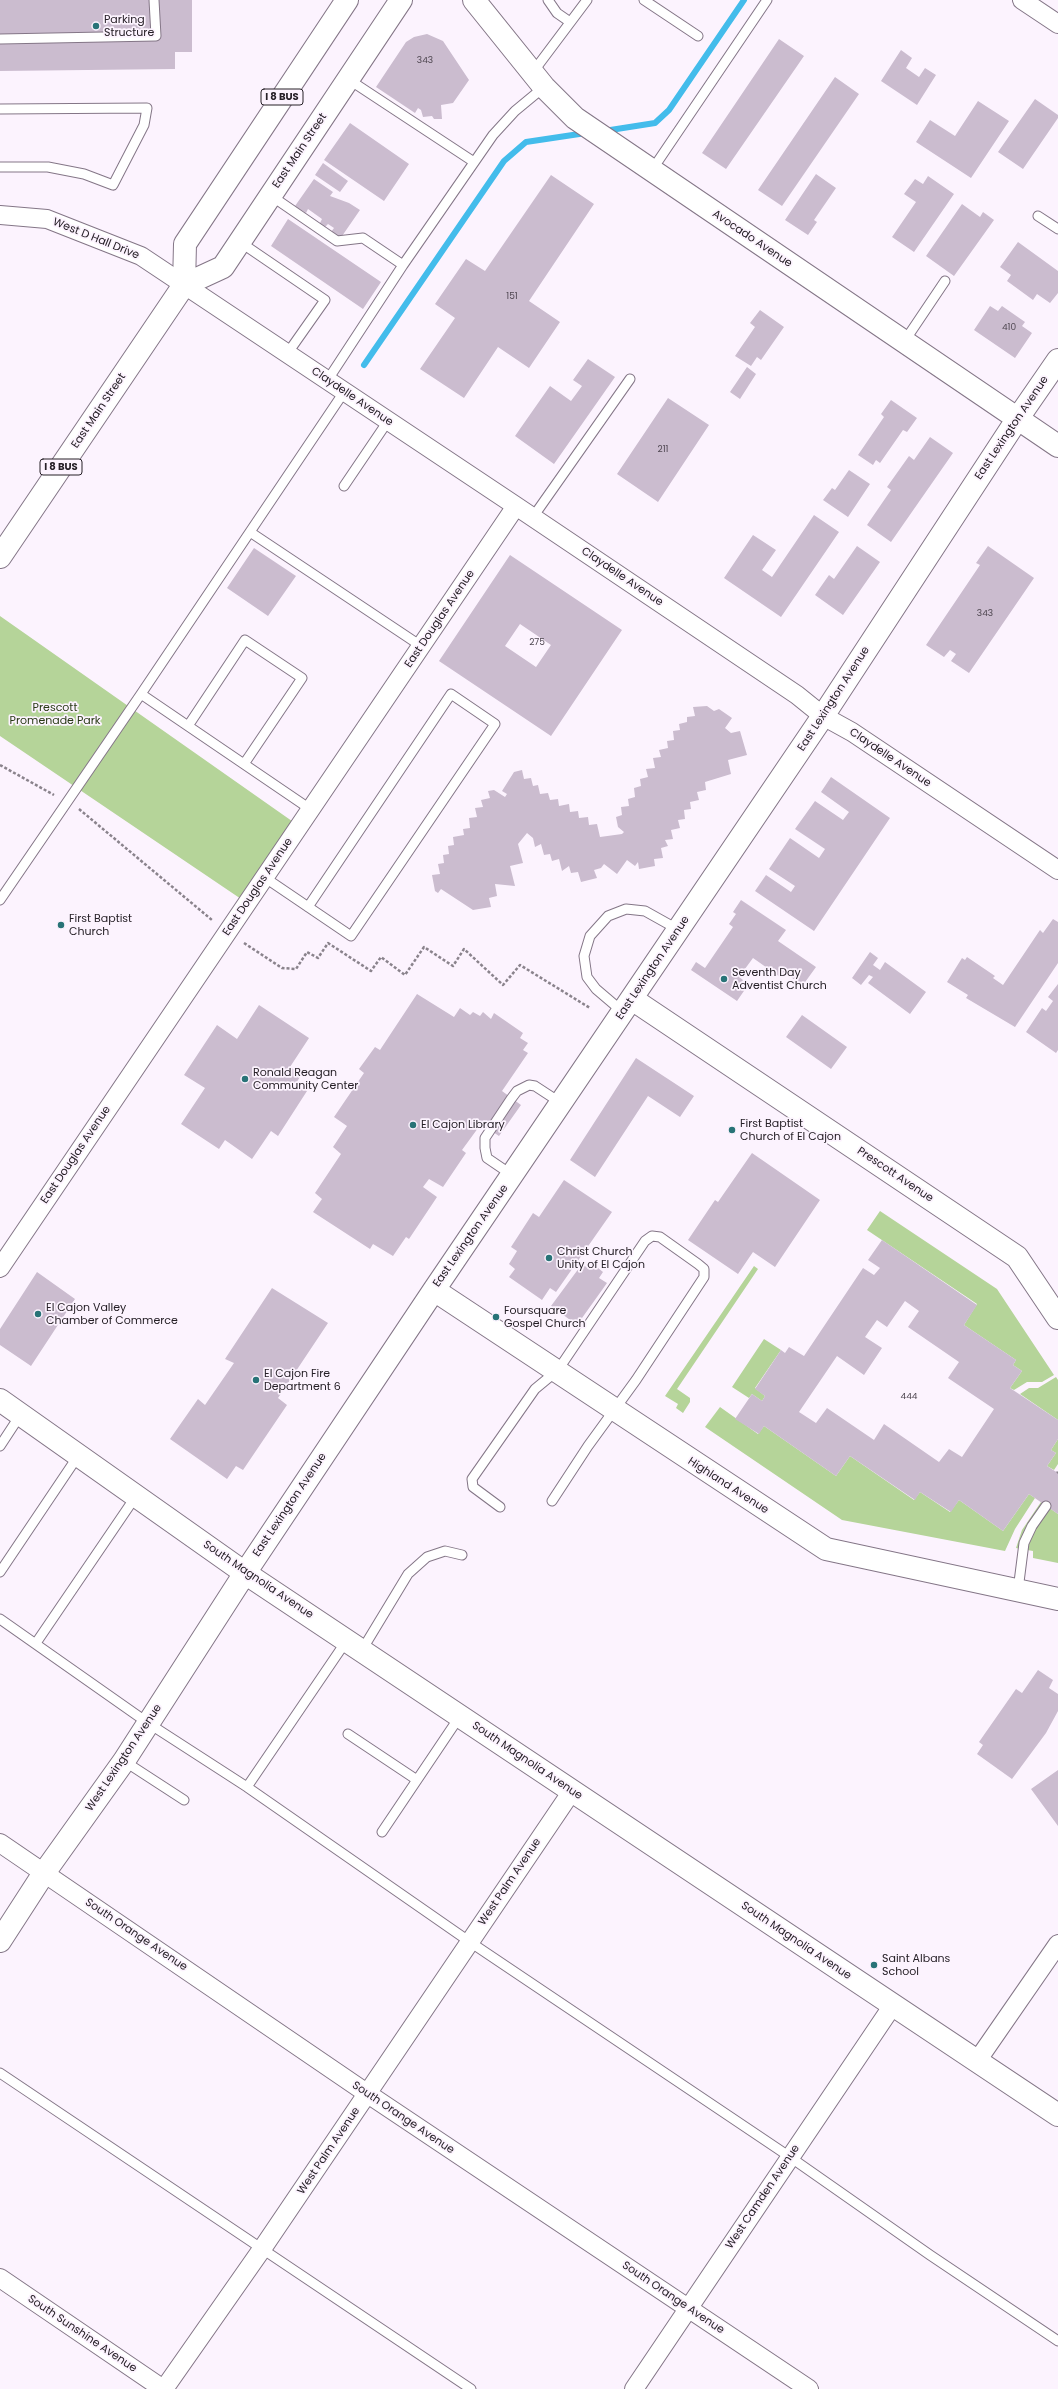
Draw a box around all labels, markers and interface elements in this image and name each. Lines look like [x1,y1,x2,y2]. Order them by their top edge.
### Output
place label: Parking Structure [104,13,154,39]
marker: Parking Structure [91,21,101,31]
house number: 343 [417,56,433,66]
road number: I 8 BUS [261,89,303,105]
street label: East Main Street [270,111,330,191]
street label: Avocado Avenue [710,207,794,271]
street label: West D Hall Drive [51,216,141,262]
house number: 151 [506,292,518,302]
house number: 410 [1002,323,1016,333]
street label: Claydelle Avenue [309,365,395,429]
street label: East Main Street [69,371,129,451]
street label: East Lexington Avenue [972,374,1052,482]
house number: 211 [658,445,668,455]
road number: I 8 BUS [40,459,82,475]
street label: Claydelle Avenue [579,545,665,609]
street label: East Douglas Avenue [402,568,478,670]
house number: 343 [977,609,993,619]
house number: 275 [529,638,545,648]
street label: East Lexington Avenue [795,644,873,754]
park label: Prescott Promenade Park [10,701,100,727]
street label: Claydelle Avenue [847,726,933,790]
street label: East Douglas Avenue [220,836,296,938]
place label: First Baptist Church [69,912,132,938]
street label: East Lexington Avenue [613,914,693,1022]
marker: First Baptist Church [56,920,66,930]
place label: Seventh Day Adventist Church [732,966,827,992]
marker: Seventh Day Adventist Church [719,974,729,984]
place label: Ronald Reagan Community Center [253,1066,358,1092]
marker: Ronald Reagan Community Center [240,1074,250,1084]
street label: East Douglas Avenue [38,1104,114,1206]
place label: First Baptist Church of El Cajon [740,1117,841,1143]
place label: El Cajon Library [421,1118,505,1132]
marker: El Cajon Library [408,1120,418,1130]
marker: First Baptist Church of El Cajon [727,1125,737,1135]
street label: Prescott Avenue [854,1145,936,1205]
street label: East Lexington Avenue [431,1182,511,1290]
place label: Christ Church Unity of El Cajon [557,1245,645,1271]
marker: Christ Church Unity of El Cajon [544,1253,554,1263]
place label: El Cajon Valley Chamber of Commerce [46,1301,178,1327]
place label: Foursquare Gospel Church [504,1304,586,1330]
marker: El Cajon Valley Chamber of Commerce [33,1309,43,1319]
marker: Foursquare Gospel Church [491,1312,501,1322]
place label: El Cajon Fire Department 6 [264,1367,341,1393]
marker: El Cajon Fire Department 6 [251,1375,261,1385]
house number: 444 [901,1392,917,1402]
street label: East Lexington Avenue [250,1451,330,1559]
street label: Highland Avenue [685,1455,771,1517]
street label: South Magnolia Avenue [200,1538,316,1622]
street label: West Lexington Avenue [83,1702,165,1814]
street label: South Magnolia Avenue [469,1719,585,1803]
street label: West Palm Avenue [476,1836,544,1928]
street label: South Orange Avenue [82,1896,190,1974]
street label: South Magnolia Avenue [738,1899,854,1983]
place label: Saint Albans School [882,1952,950,1978]
marker: Saint Albans School [869,1960,879,1970]
street label: South Orange Avenue [349,2079,457,2157]
street label: West Palm Avenue [295,2105,363,2197]
street label: West Camden Avenue [723,2142,803,2252]
street label: South Orange Avenue [619,2259,727,2337]
street label: South Sunshine Avenue [25,2293,139,2375]

